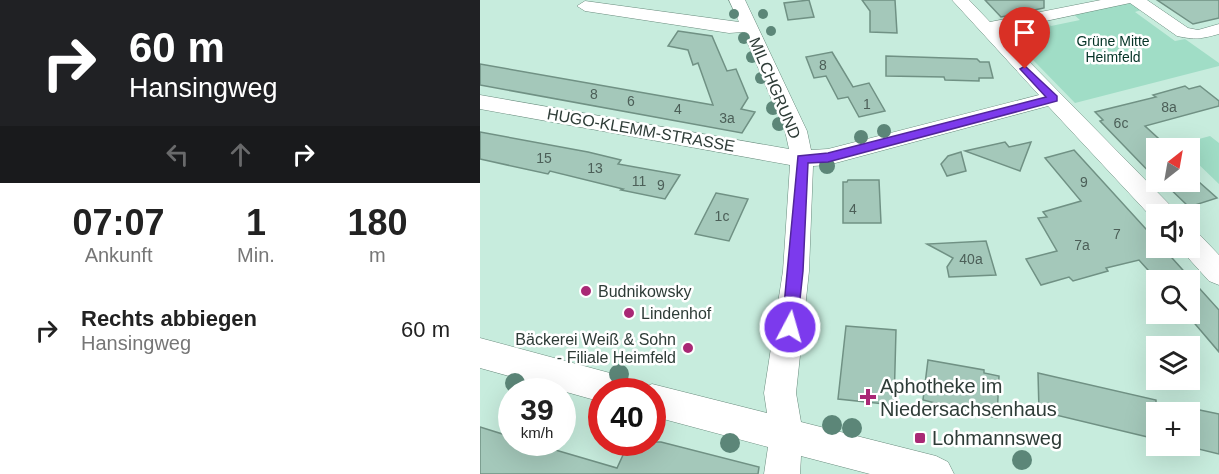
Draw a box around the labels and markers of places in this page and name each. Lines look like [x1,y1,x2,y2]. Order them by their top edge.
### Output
pin [999,7,1050,69]
place label: Budnikowsky [598,283,691,300]
marker: Budnikowsky [579,284,593,298]
place label: Lindenhof [641,305,712,322]
marker: Lindenhof [622,306,636,320]
place label: Bäckerei Weiß & Sohn - Filiale Heimfeld [515,331,676,366]
marker: Bäckerei Weiß & Sohn - Filiale Heimfeld [681,341,695,355]
place label: Aphotheke im Niedersachsenhaus [880,375,1057,420]
marker: Aphotheke im Niedersachsenhaus [861,390,875,404]
place label: Lohmannsweg [932,427,1062,449]
marker: Lohmannsweg [913,431,927,445]

